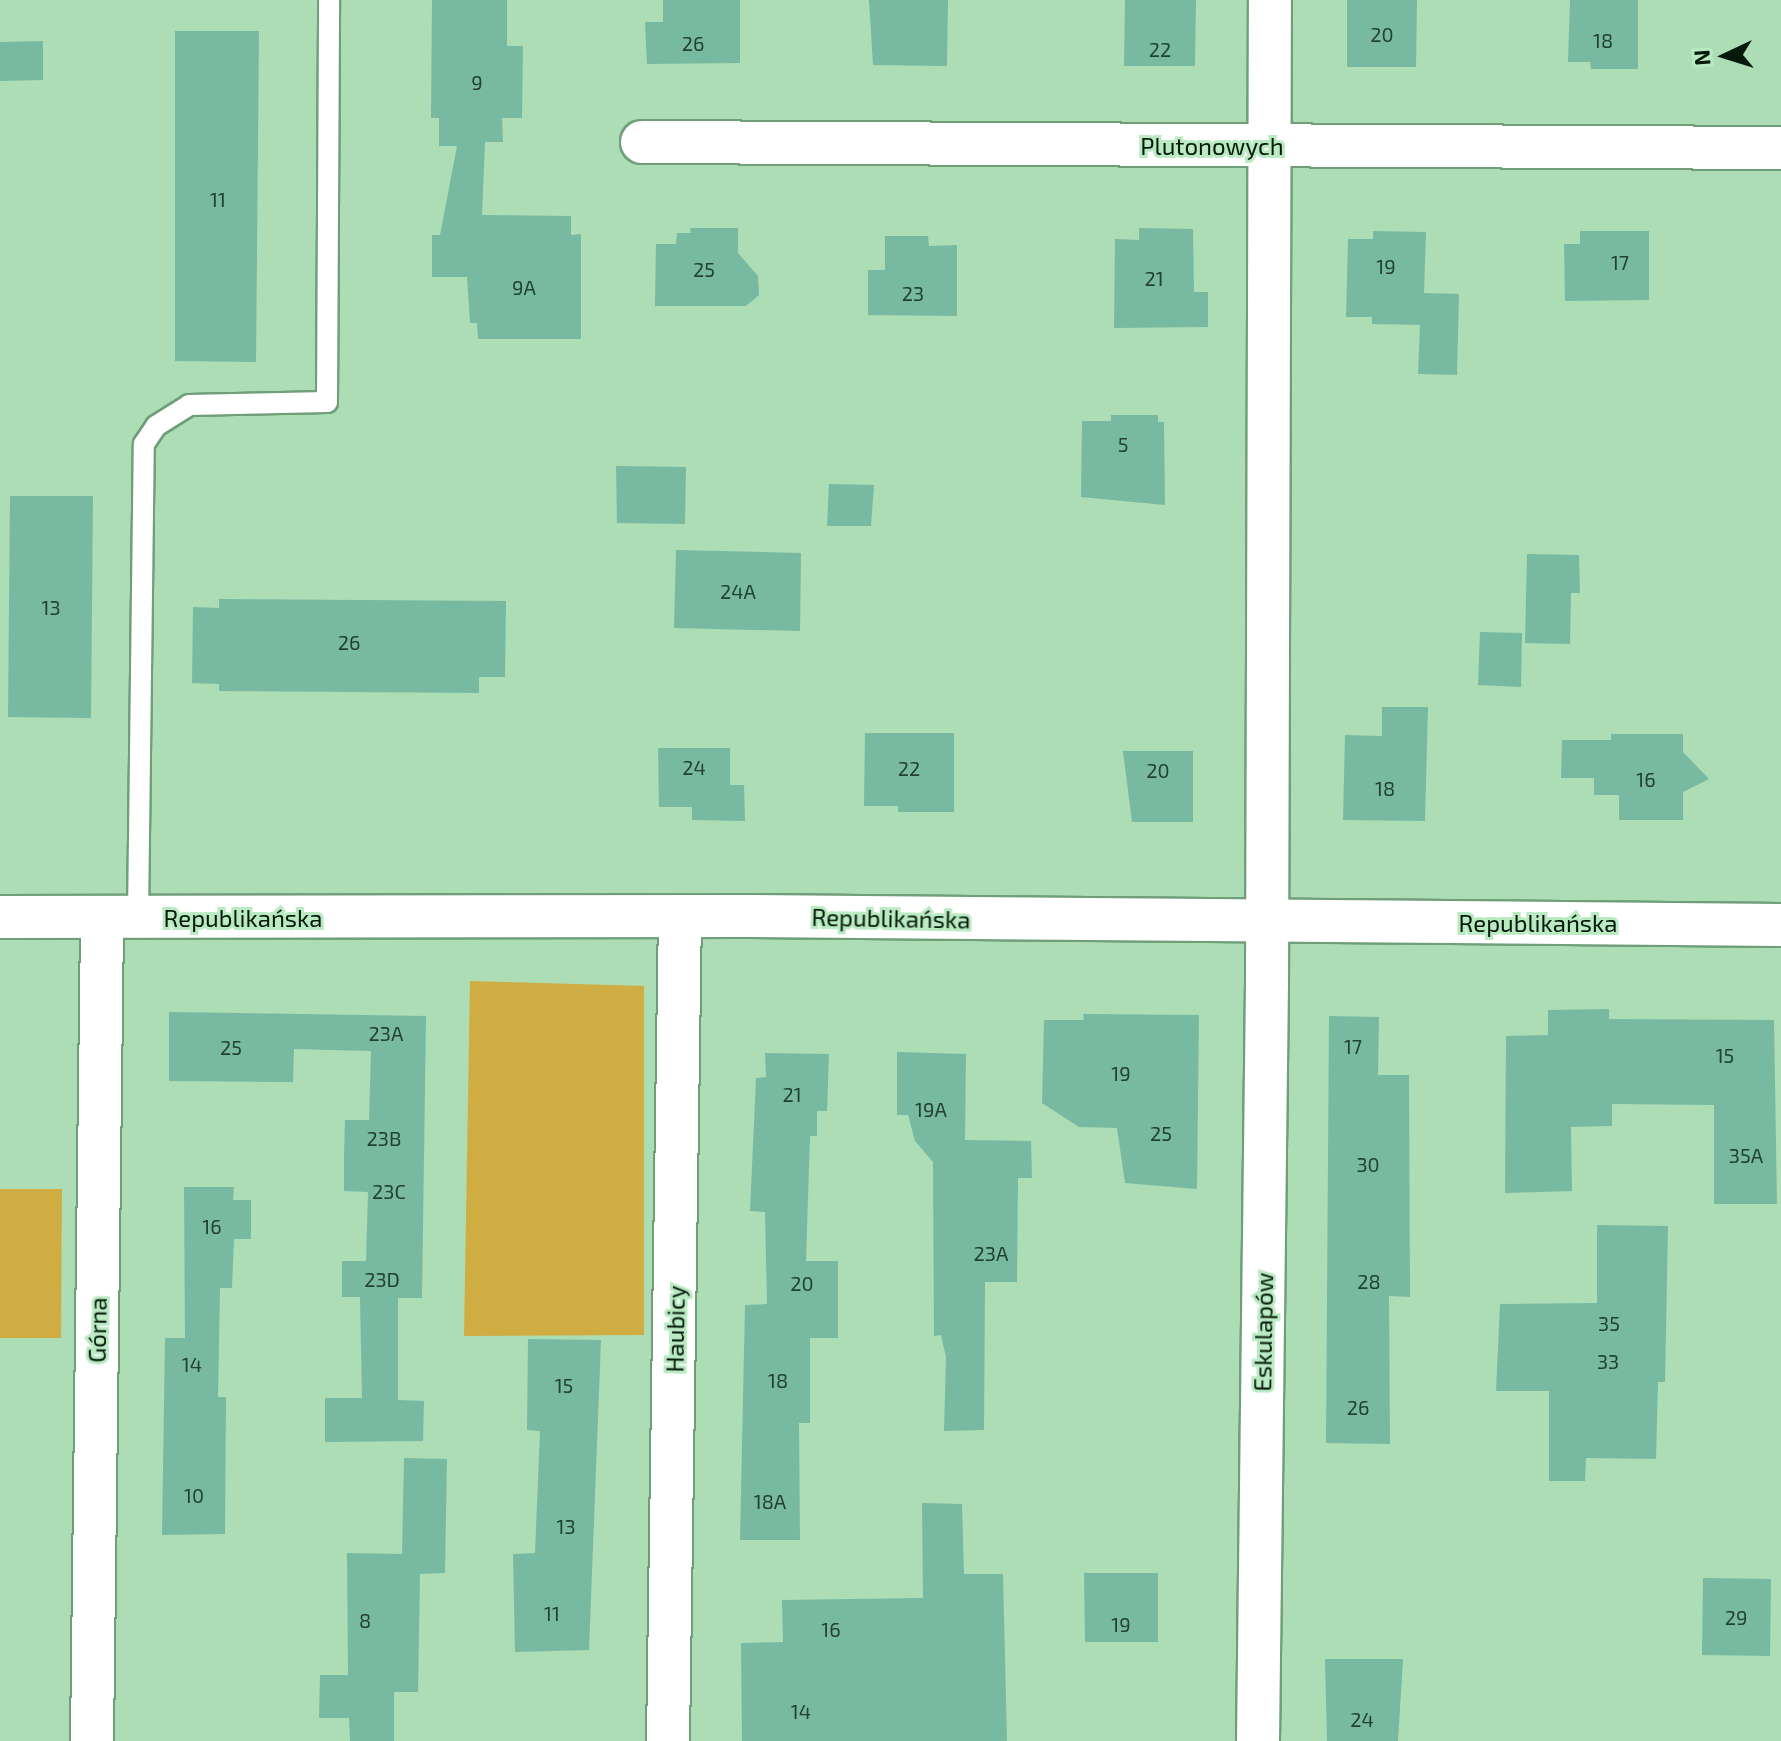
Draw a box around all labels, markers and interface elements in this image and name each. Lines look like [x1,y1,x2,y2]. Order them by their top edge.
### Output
north arrow [1685,16,1765,96]
house number: 20 [1370,22,1394,46]
house number: 18 [1593,28,1613,52]
house number: 26 [682,31,704,55]
house number: 22 [1149,37,1171,61]
text: N [1688,49,1715,67]
house number: 9 [471,70,483,94]
street label: Plutonowych [1140,132,1284,160]
house number: 11 [210,187,226,211]
house number: 17 [1611,250,1629,274]
house number: 19 [1376,254,1396,278]
house number: 25 [693,257,715,281]
house number: 21 [1144,266,1164,290]
house number: 9A [512,275,536,299]
house number: 23 [902,281,924,305]
house number: 5 [1118,432,1128,456]
house number: 24A [720,579,756,603]
house number: 13 [41,595,61,619]
house number: 26 [338,630,360,654]
house number: 24 [682,755,706,779]
house number: 22 [898,756,920,780]
house number: 20 [1146,758,1170,782]
house number: 16 [1636,767,1656,791]
house number: 18 [1375,776,1395,800]
street label: Republikańska [811,902,971,934]
street label: Republikańska [164,904,322,932]
street label: Republikańska [1459,909,1617,937]
house number: 23A [369,1021,403,1045]
house number: 17 [1344,1034,1362,1058]
house number: 25 [220,1035,242,1059]
house number: 15 [1716,1043,1734,1067]
house number: 19 [1111,1061,1131,1085]
house number: 21 [782,1082,802,1106]
house number: 19A [915,1097,947,1121]
house number: 25 [1150,1121,1172,1145]
house number: 23B [367,1126,401,1150]
house number: 35A [1729,1143,1763,1167]
house number: 30 [1356,1152,1380,1176]
house number: 23C [372,1179,406,1203]
house number: 16 [202,1214,222,1238]
house number: 23A [974,1241,1008,1265]
house number: 23D [364,1267,400,1291]
house number: 28 [1357,1269,1381,1293]
house number: 20 [790,1271,814,1295]
street label: Eskulapów [1248,1272,1278,1392]
street label: Haubicy [660,1285,690,1373]
street label: Górna [82,1297,112,1363]
house number: 35 [1598,1311,1620,1335]
house number: 33 [1597,1349,1619,1373]
house number: 14 [182,1352,202,1376]
house number: 18 [768,1368,788,1392]
house number: 15 [555,1373,573,1397]
house number: 26 [1347,1395,1369,1419]
house number: 10 [184,1483,204,1507]
house number: 18A [754,1489,786,1513]
house number: 13 [556,1514,576,1538]
house number: 11 [544,1601,560,1625]
house number: 29 [1725,1605,1747,1629]
house number: 8 [359,1608,371,1632]
house number: 19 [1111,1612,1131,1636]
house number: 16 [821,1617,841,1641]
house number: 14 [791,1699,811,1723]
house number: 24 [1350,1707,1374,1731]

